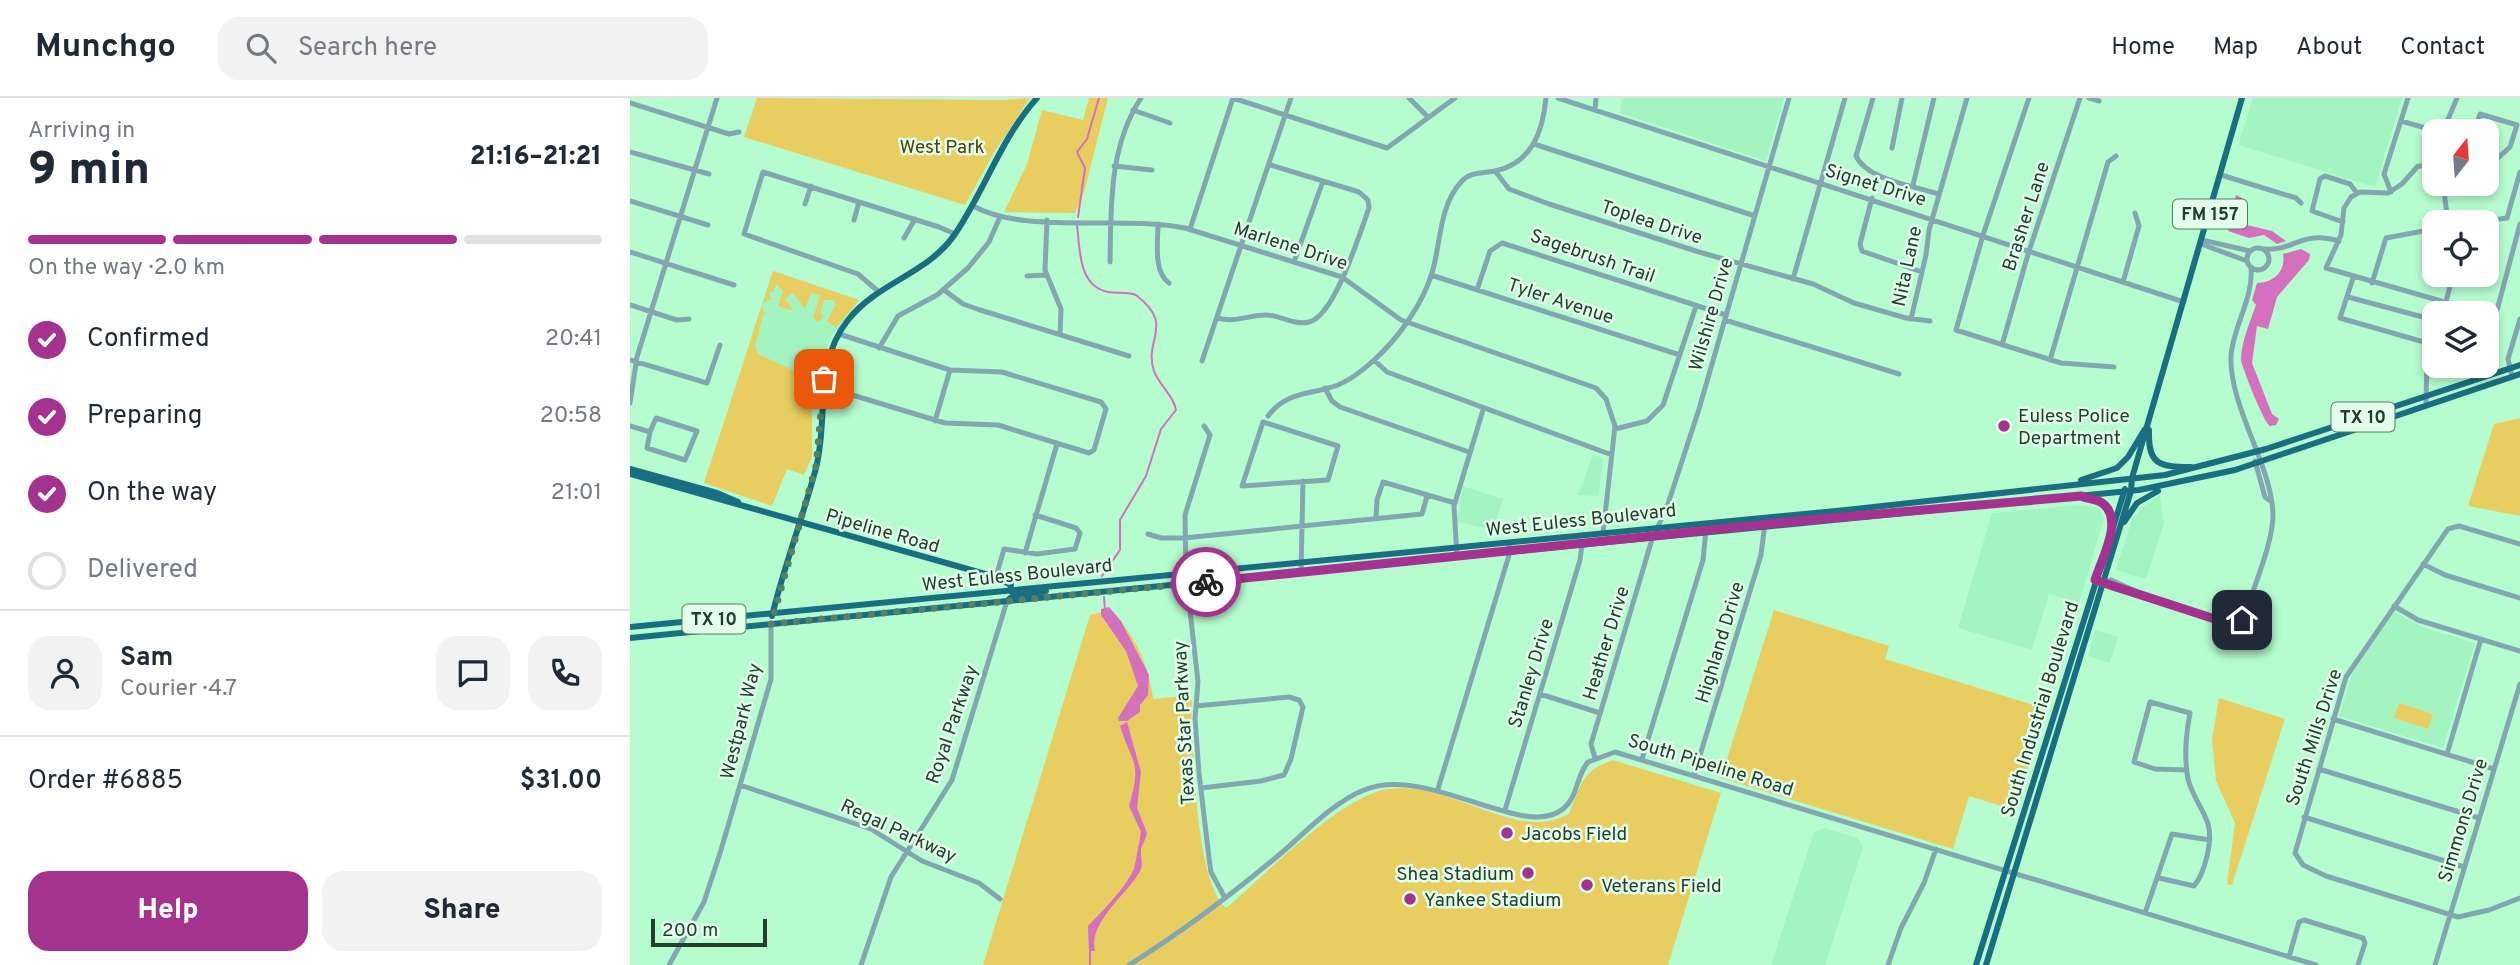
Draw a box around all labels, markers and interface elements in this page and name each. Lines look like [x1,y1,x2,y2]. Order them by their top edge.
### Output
search box [218,17,708,80]
text: Munchgo [35,27,176,69]
icon: search [242,29,280,67]
text: Search here [298,32,437,65]
text: Home [2111,33,2175,63]
text: Map [2213,33,2258,63]
text: About [2296,33,2362,63]
text: Contact [2400,33,2485,63]
text: Arriving in [28,117,135,146]
north arrow [2422,119,2499,196]
map controls [2422,119,2499,378]
park label: West Park [899,136,985,160]
text: 21:16–21:21 [470,141,602,174]
text: 9 min [28,142,150,201]
street label: Signet Drive [1822,159,1929,213]
street label: Brasher Lane [1998,159,2056,274]
street label: Toplea Drive [1598,195,1705,251]
road number: FM 157 [2173,200,2247,229]
button: locate [2422,210,2499,287]
street label: Marlene Drive [1230,217,1350,277]
street label: Sagebrush Trail [1527,224,1658,289]
street label: Nita Lane [1888,224,1928,309]
text: On the way · 2.0 km [28,254,225,283]
street label: Wilshire Drive [1684,255,1740,374]
street label: Tyler Avenue [1504,273,1617,330]
button: layers [2422,301,2499,378]
icon: check [28,321,66,359]
text: Confirmed [87,323,210,356]
text: 20:41 [545,325,602,354]
pin [794,349,854,409]
icon: bag [805,360,843,398]
icon: check [28,398,66,436]
text: Preparing [87,400,202,433]
text: 20:58 [540,402,602,431]
road number: TX 10 [2332,402,2394,432]
place label: Euless Police Department [2018,405,2130,451]
marker: Euless Police Department [1996,418,2012,434]
icon: check [28,475,66,513]
text: On the way [87,477,217,510]
text: 21:01 [551,479,602,508]
street label: West Euless Boulevard [1485,499,1678,543]
street label: Pipeline Road [823,504,942,560]
courier [1171,547,1241,617]
text: Delivered [87,554,198,587]
street label: West Euless Boulevard [921,554,1114,598]
icon: bike [1187,563,1225,601]
street label: Highland Drive [1691,579,1751,706]
street label: Heather Drive [1578,584,1636,704]
pin [2212,590,2272,650]
street label: South Industrial Boulevard [1997,599,2085,821]
icon: home [2223,601,2261,639]
road number: TX 10 [682,604,746,634]
street label: Stanley Drive [1504,616,1560,731]
button: person [28,636,102,710]
button: chat [436,636,510,710]
button: phone [528,636,602,710]
street label: Texas Star Parkway [1169,640,1201,806]
text: Sam [120,642,173,675]
street label: Westpark Way [716,661,768,782]
street label: Royal Parkway [921,662,984,787]
street label: South Mills Drive [2281,666,2348,809]
text: Courier · 4.7 [120,675,237,704]
street label: South Pipeline Road [1625,729,1796,803]
street label: Simmons Drive [2434,756,2494,886]
text: Order #6885 [28,765,183,798]
text: $31.00 [520,765,602,798]
street label: Regal Parkway [836,794,960,869]
place label: Jacobs Field [1521,823,1627,847]
marker: Jacobs Field [1499,825,1515,841]
place label: Shea Stadium [1396,863,1514,887]
marker: Shea Stadium [1520,865,1536,881]
button: Help [28,871,308,951]
button: Share [322,871,602,951]
place label: Veterans Field [1601,875,1722,899]
marker: Veterans Field [1579,877,1595,893]
place label: Yankee Stadium [1424,889,1561,913]
marker: Yankee Stadium [1402,891,1418,907]
scale bar [651,916,766,948]
text: 200 m [662,919,718,943]

